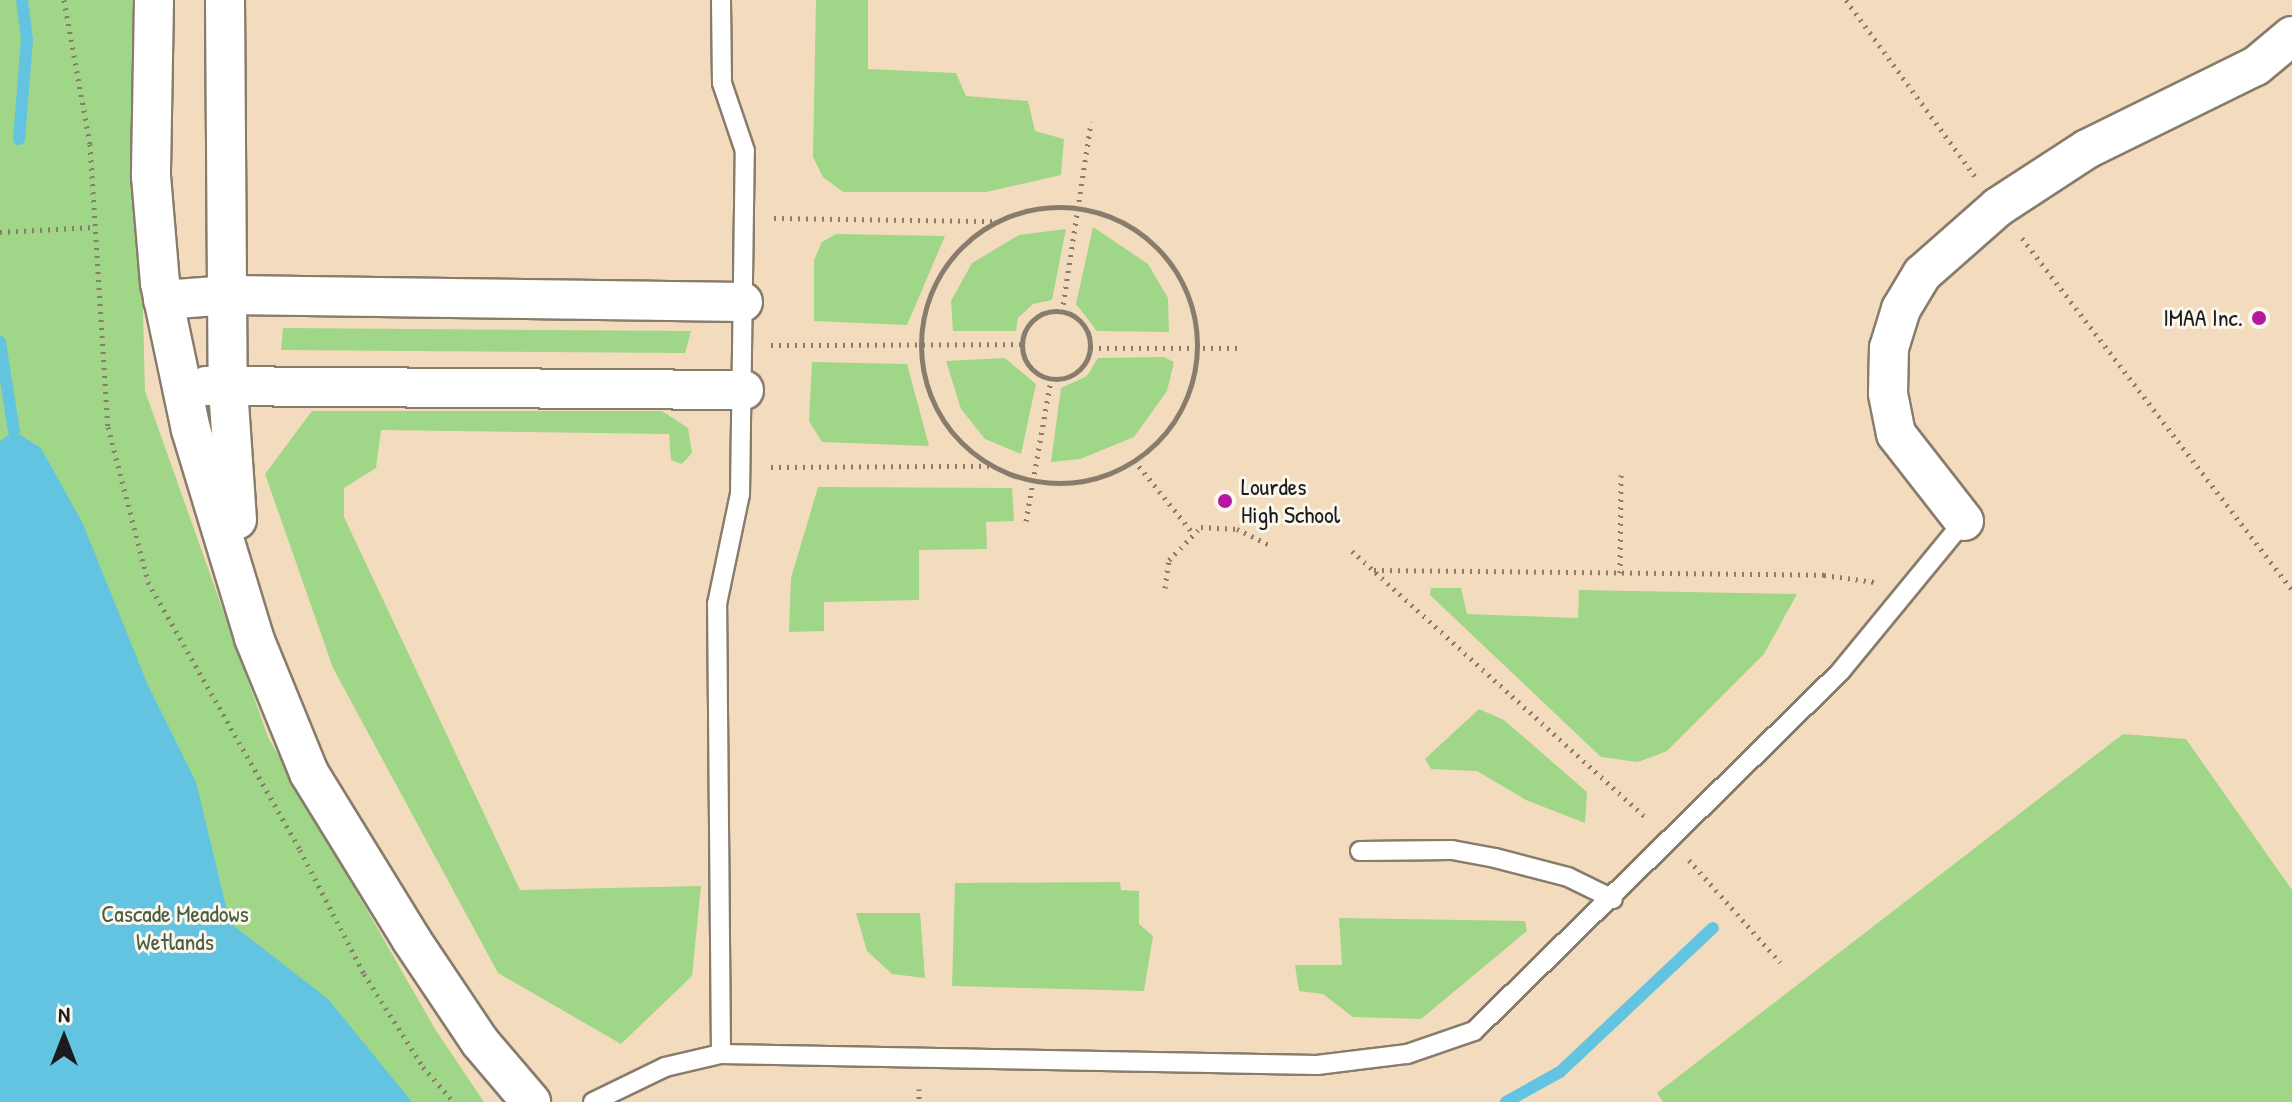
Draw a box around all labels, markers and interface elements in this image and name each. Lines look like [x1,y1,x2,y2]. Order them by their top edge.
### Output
place label: IMAA Inc. [2163,304,2243,332]
marker: IMAA Inc. [2250,309,2268,327]
place label: Lourdes High School [1241,473,1340,529]
marker: Lourdes High School [1216,492,1234,510]
park label: Cascade Meadows Wetlands [101,900,249,956]
north arrow [24,998,104,1078]
text: N [58,999,70,1029]

